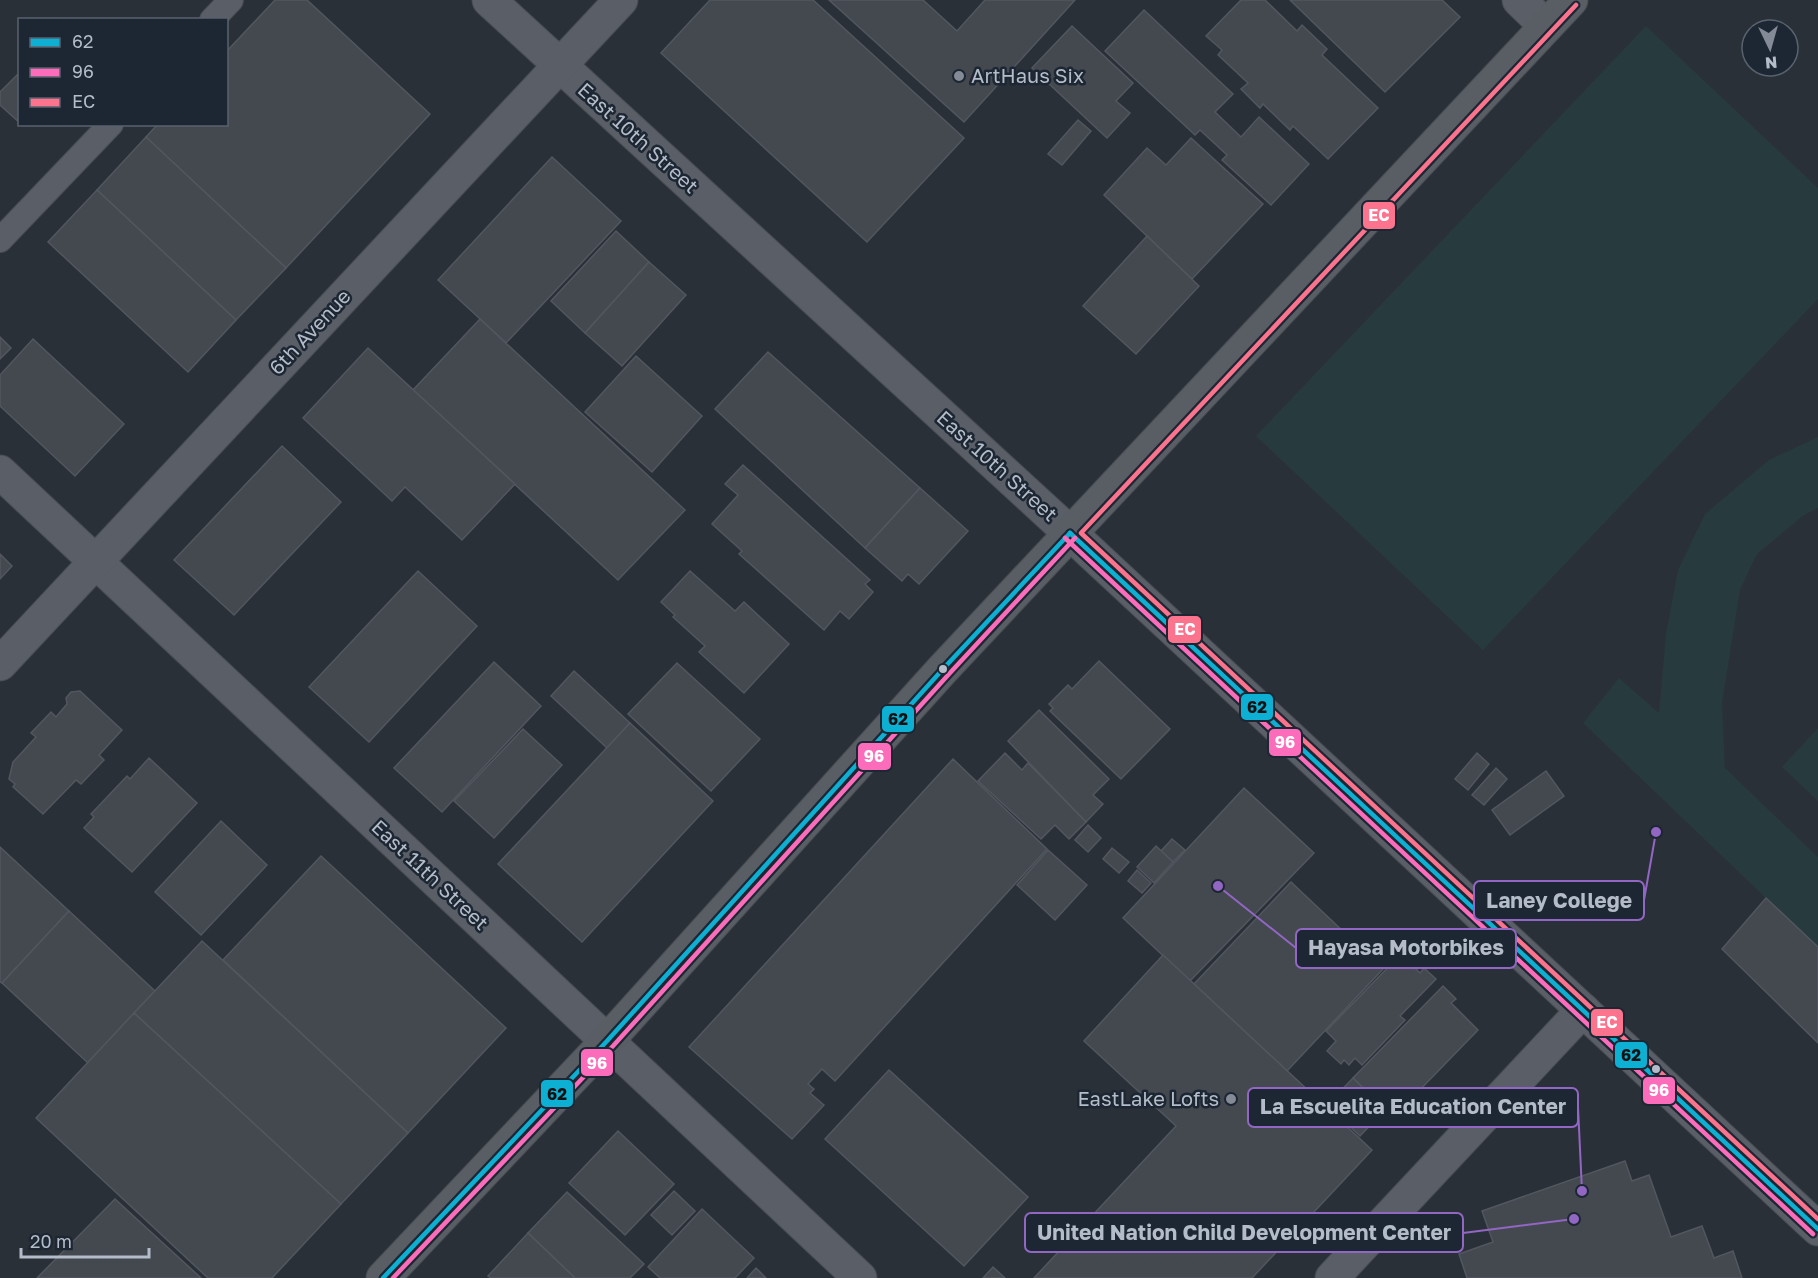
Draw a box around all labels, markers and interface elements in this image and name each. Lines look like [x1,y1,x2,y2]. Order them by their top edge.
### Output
legend [18,18,228,126]
north arrow [1740,18,1800,78]
text: 62 [72,30,93,52]
text: N [1764,52,1778,73]
text: 96 [72,60,94,82]
place label: ArtHaus Six [971,63,1084,87]
marker: ArtHaus Six [952,69,966,83]
street label: East 10th Street [574,77,704,198]
text: EC [72,90,95,112]
line badge: EC [1362,201,1396,230]
text: EC [1368,205,1390,225]
street label: 6th Avenue [264,284,355,379]
street label: East 10th Street [933,405,1063,526]
line badge: EC [1167,615,1202,644]
text: EC [1174,619,1196,639]
unlabelled marker [937,663,949,675]
line badge: 62 [1240,693,1274,721]
text: 62 [1247,697,1267,717]
line badge: 62 [881,705,915,733]
text: 62 [888,709,908,729]
line badge: 96 [1268,728,1302,757]
text: 96 [1275,732,1295,752]
line badge: 96 [857,742,892,771]
text: 96 [864,746,884,766]
street label: East 11th Street [367,814,494,934]
callout: Laney College [1474,881,1644,920]
text: Laney College [1486,887,1632,913]
callout: Hayasa Motorbikes [1296,929,1516,968]
text: Hayasa Motorbikes [1308,934,1504,960]
line badge: EC [1590,1008,1624,1037]
text: EC [1596,1012,1618,1032]
line badge: 62 [1614,1041,1648,1069]
text: 62 [1621,1045,1641,1065]
line badge: 96 [580,1048,614,1077]
text: 96 [587,1053,607,1073]
unlabelled marker [1650,1063,1662,1075]
line badge: 96 [1642,1076,1676,1105]
line badge: 62 [540,1079,574,1108]
text: 96 [1649,1080,1669,1100]
text: 62 [547,1084,567,1104]
place label: EastLake Lofts [1078,1086,1219,1110]
callout: La Escuelita Education Center [1248,1088,1578,1127]
marker: EastLake Lofts [1224,1092,1238,1106]
text: La Escuelita Education Center [1260,1093,1566,1119]
callout: United Nation Child Development Center [1025,1213,1463,1252]
text: United Nation Child Development Center [1037,1219,1451,1245]
scale bar [21,1221,148,1259]
text: 20 m [30,1230,72,1252]

